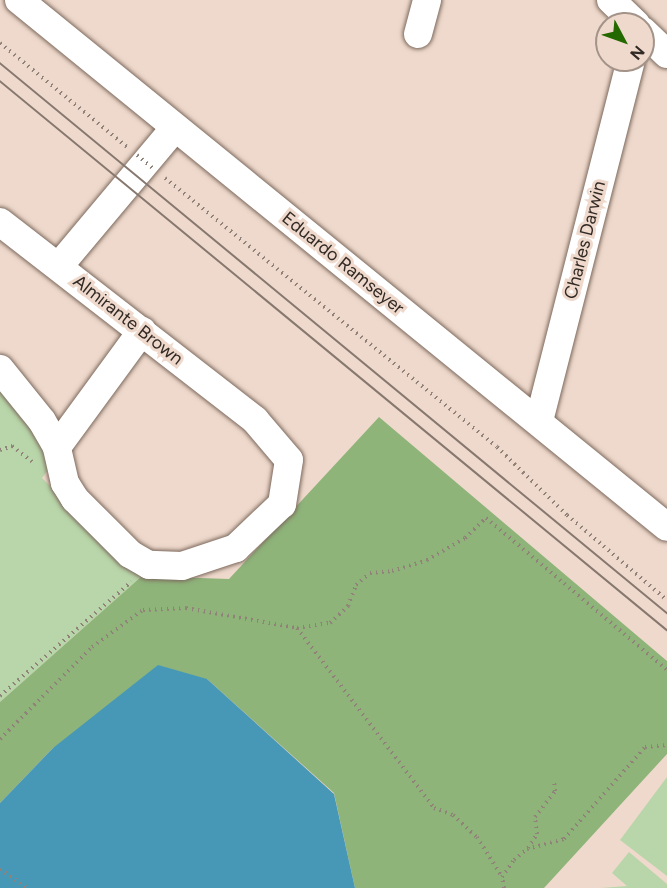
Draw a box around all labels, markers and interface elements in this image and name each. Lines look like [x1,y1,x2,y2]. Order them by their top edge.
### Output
north arrow [595,12,655,72]
text: N [626,42,649,64]
street label: Charles Darwin [560,179,610,301]
street label: Eduardo Ramseyer [278,207,408,319]
street label: Almirante Brown [69,270,187,370]

